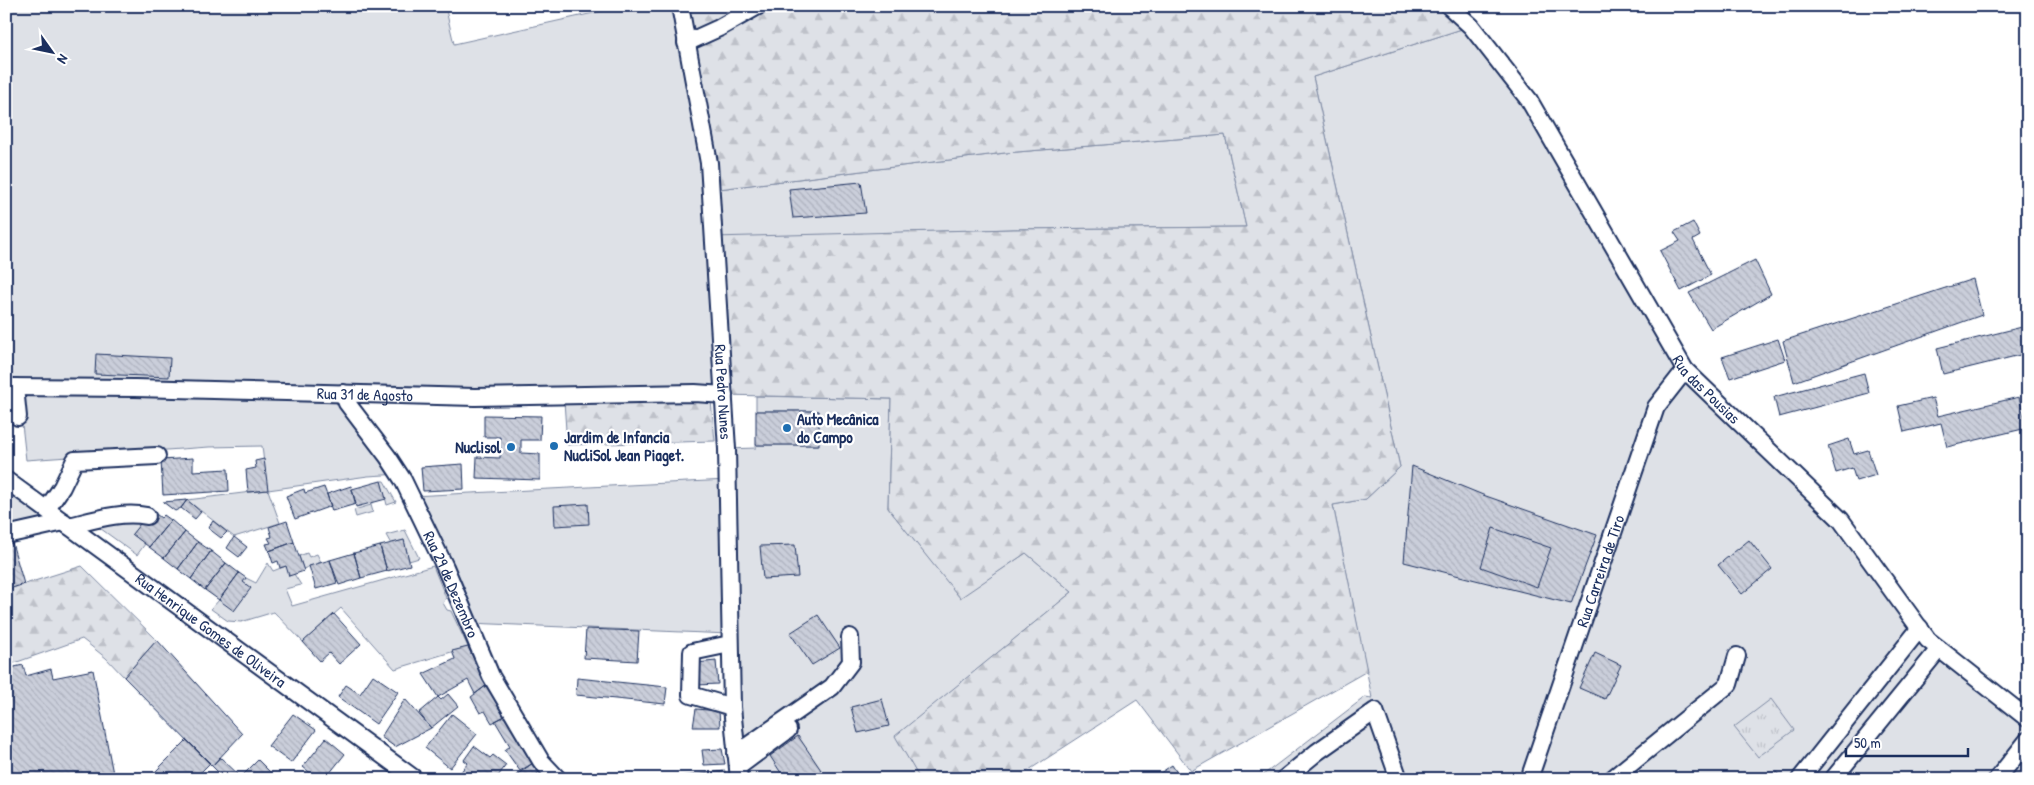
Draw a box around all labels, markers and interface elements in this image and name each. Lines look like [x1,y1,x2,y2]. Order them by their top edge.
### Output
north arrow [28,28,78,78]
text: N [53,51,73,68]
street label: Rua Pedro Nunes [709,344,737,440]
street label: Rua das Pousias [1667,351,1745,428]
street label: Rua 31 de Agosto [317,382,414,406]
place label: Auto Mecânica do Campo [797,408,879,449]
marker: Auto Mecânica do Campo [781,422,793,434]
place label: Jardim de Infancia NucliSol Jean Piaget. [564,426,684,467]
place label: Nuclisol [455,436,502,458]
marker: Jardim de Infancia NucliSol Jean Piaget. [548,440,560,452]
marker: Nuclisol [505,441,517,453]
street label: Rua Carreira de Tiro [1571,511,1630,630]
street label: Rua 29 de Dezembro [418,527,485,641]
street label: Rua Henrique Gomes de Oliveira [131,567,291,692]
scale bar [1846,725,1969,757]
text: 50 m [1854,732,1881,753]

